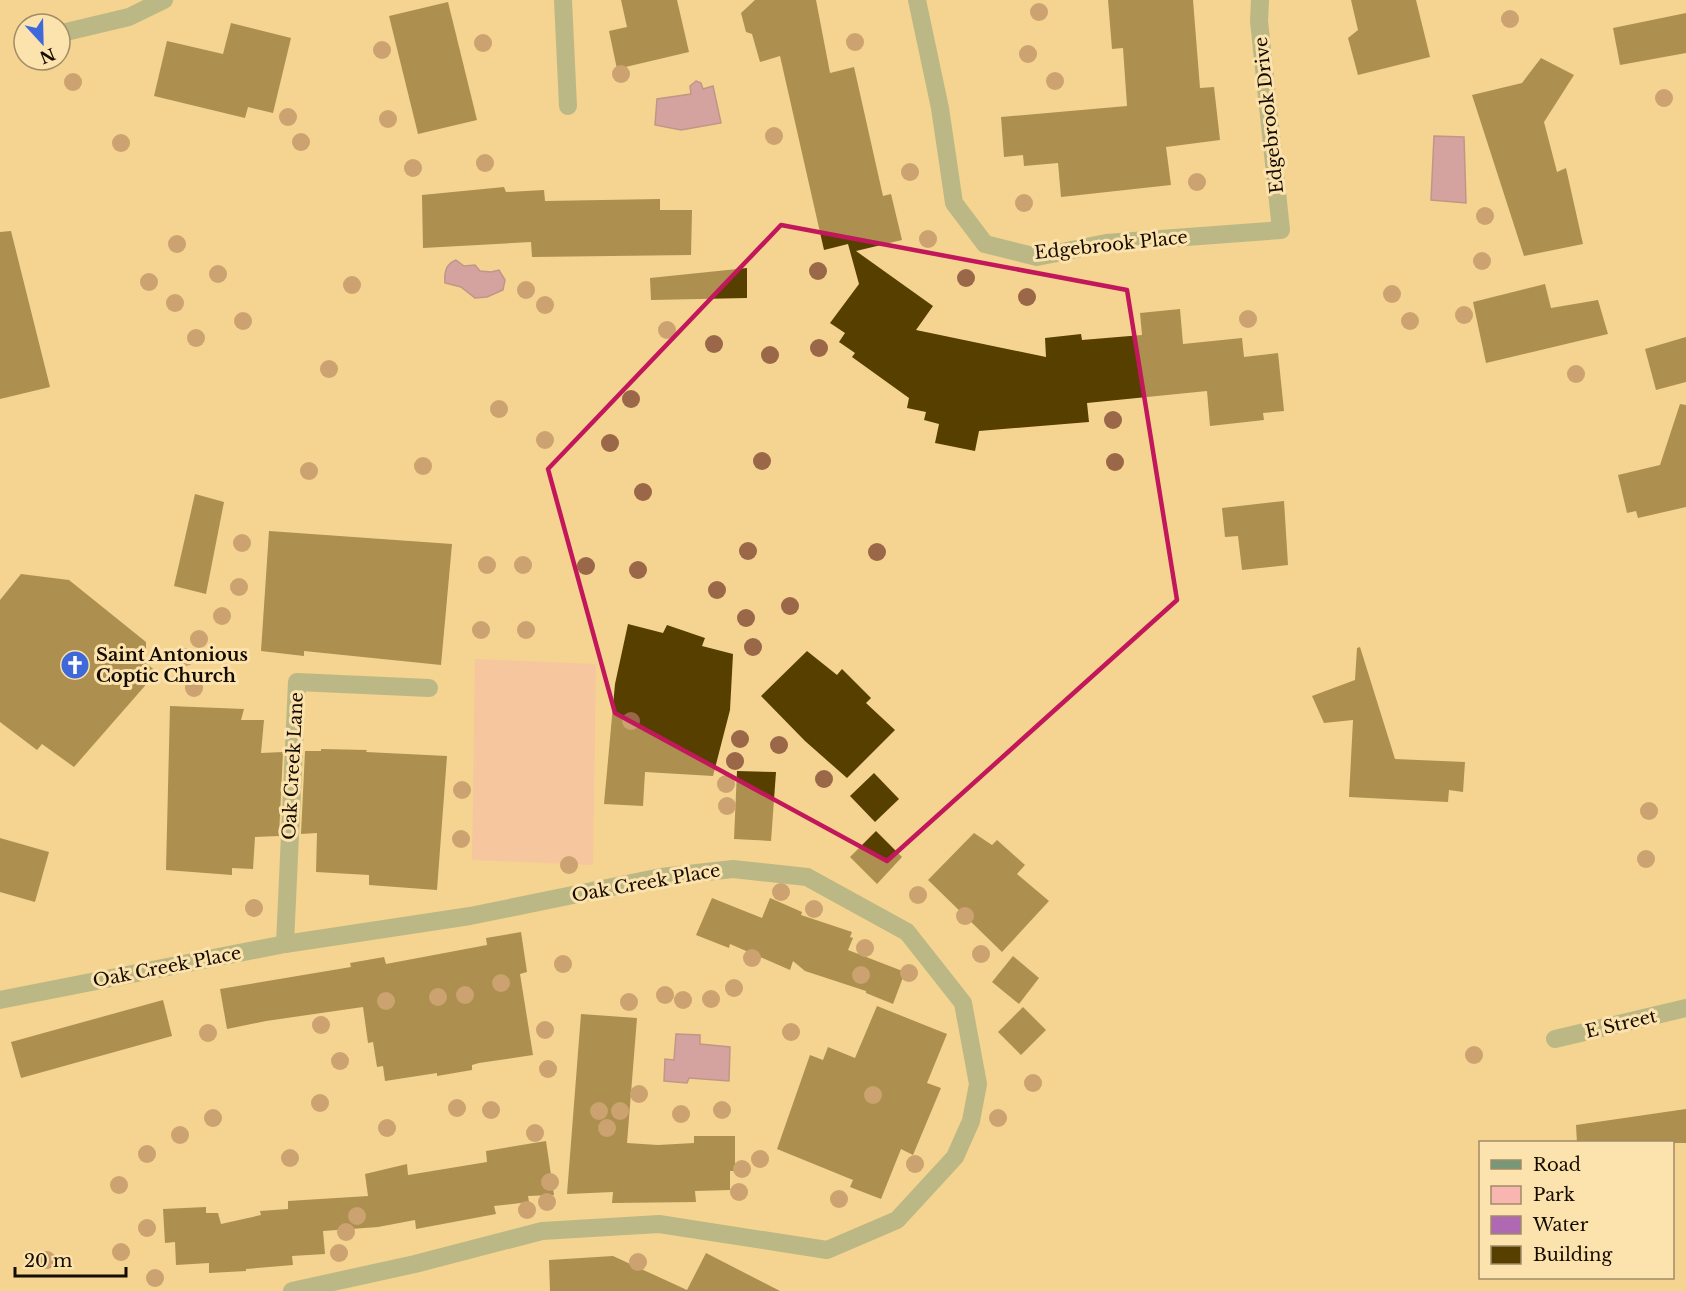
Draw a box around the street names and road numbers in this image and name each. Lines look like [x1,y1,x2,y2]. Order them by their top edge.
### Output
street label: Edgebrook Drive [1250,36,1288,194]
street label: Edgebrook Place [1033,226,1189,264]
street label: Oak Creek Lane [278,691,308,841]
street label: Oak Creek Place [570,859,722,907]
street label: Oak Creek Place [91,942,243,992]
street label: E Street [1583,1005,1659,1043]

